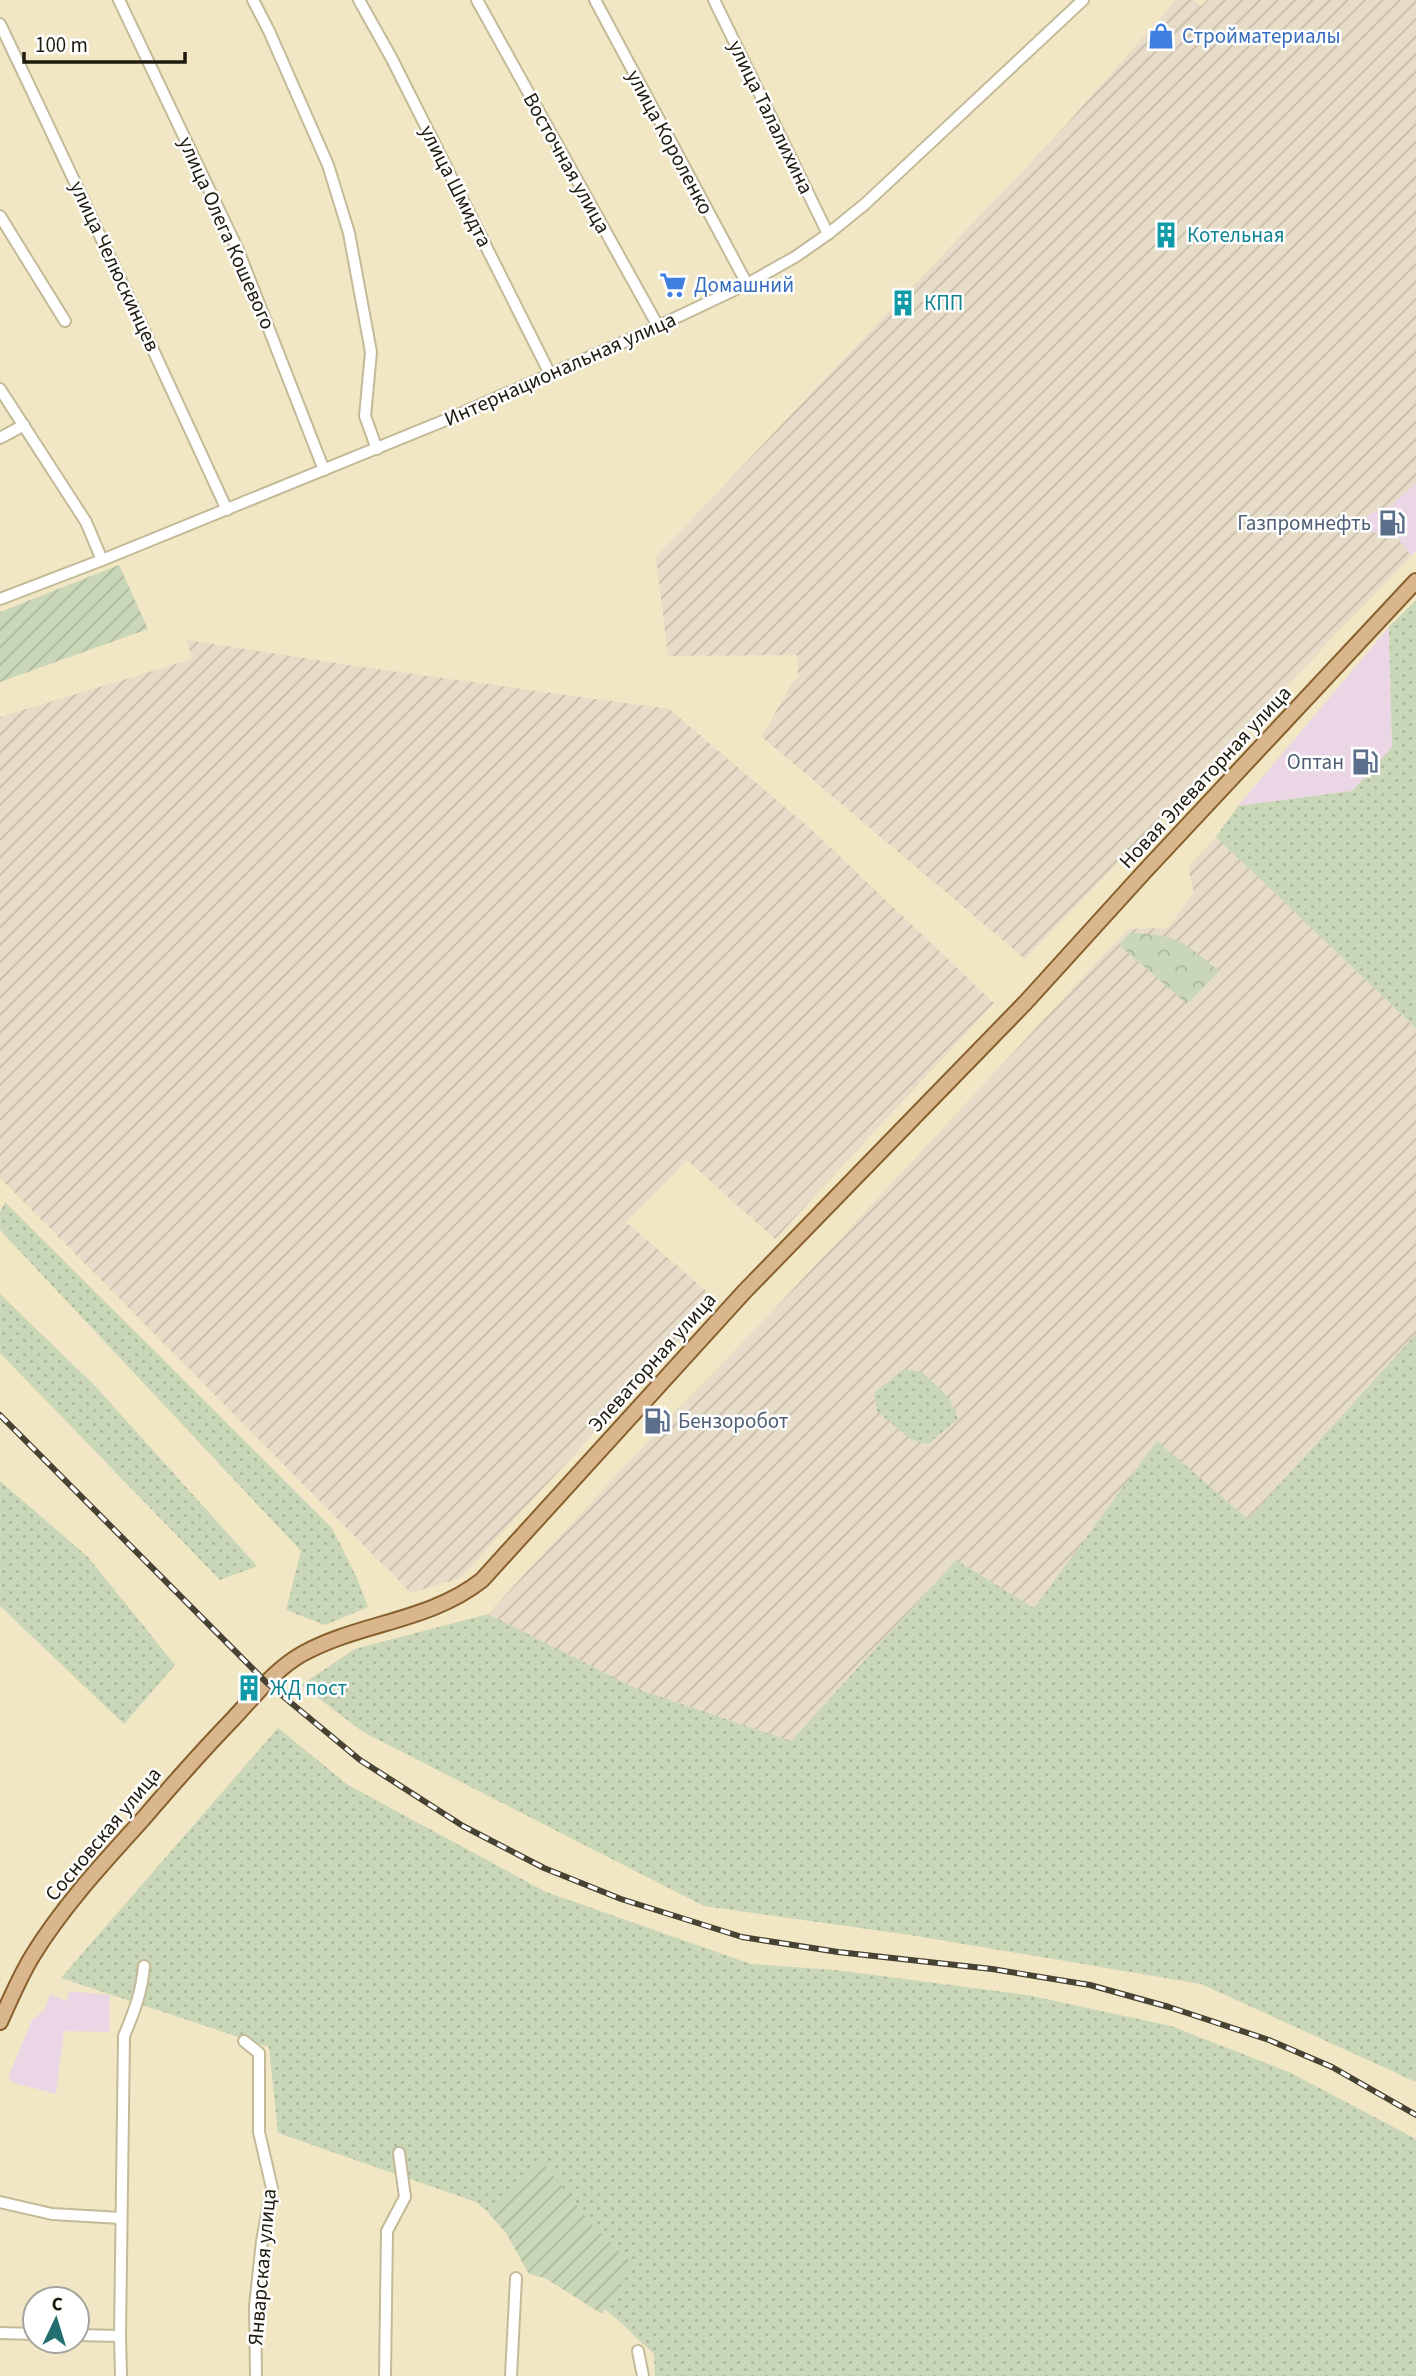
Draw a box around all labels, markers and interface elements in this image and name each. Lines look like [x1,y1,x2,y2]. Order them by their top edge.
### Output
scale bar [24,21,186,65]
shop icon: Стройматериалы [1146,21,1176,51]
place label: Стройматериалы [1182,21,1341,51]
text: 100 m [35,30,88,60]
street label: улица Талалихина [721,35,821,199]
street label: улица Короленко [619,64,721,220]
street label: Восточная улица [516,87,618,239]
street label: улица Шмидта [412,120,500,252]
street label: улица Олега Кошевого [171,132,283,334]
street label: улица Челюскинцев [62,176,168,356]
building icon: Котельная [1151,220,1181,250]
place label: Котельная [1187,220,1284,250]
supermarket icon: Домашний [658,270,688,300]
place label: Домашний [694,270,794,300]
building icon: КПП [888,288,918,318]
place label: КПП [924,288,963,318]
street label: Интернациональная улица [439,304,681,434]
place label: Газпромнефть [1237,508,1371,538]
fuel station icon: Газпромнефть [1377,508,1407,538]
street label: Новая Элеваторная улица [1112,679,1298,875]
place label: Оптан [1287,747,1344,777]
fuel station icon: Оптан [1350,747,1380,777]
street label: Элеваторная улица [581,1285,723,1439]
fuel station icon: Бензоробот [642,1406,672,1436]
place label: Бензоробот [678,1406,789,1436]
building icon: ЖД пост [234,1673,264,1703]
place label: ЖД пост [270,1673,348,1703]
street label: Сосновская улица [38,1760,168,1908]
street label: Январская улица [240,2187,284,2347]
north arrow [21,2285,91,2355]
text: С [51,2291,64,2318]

